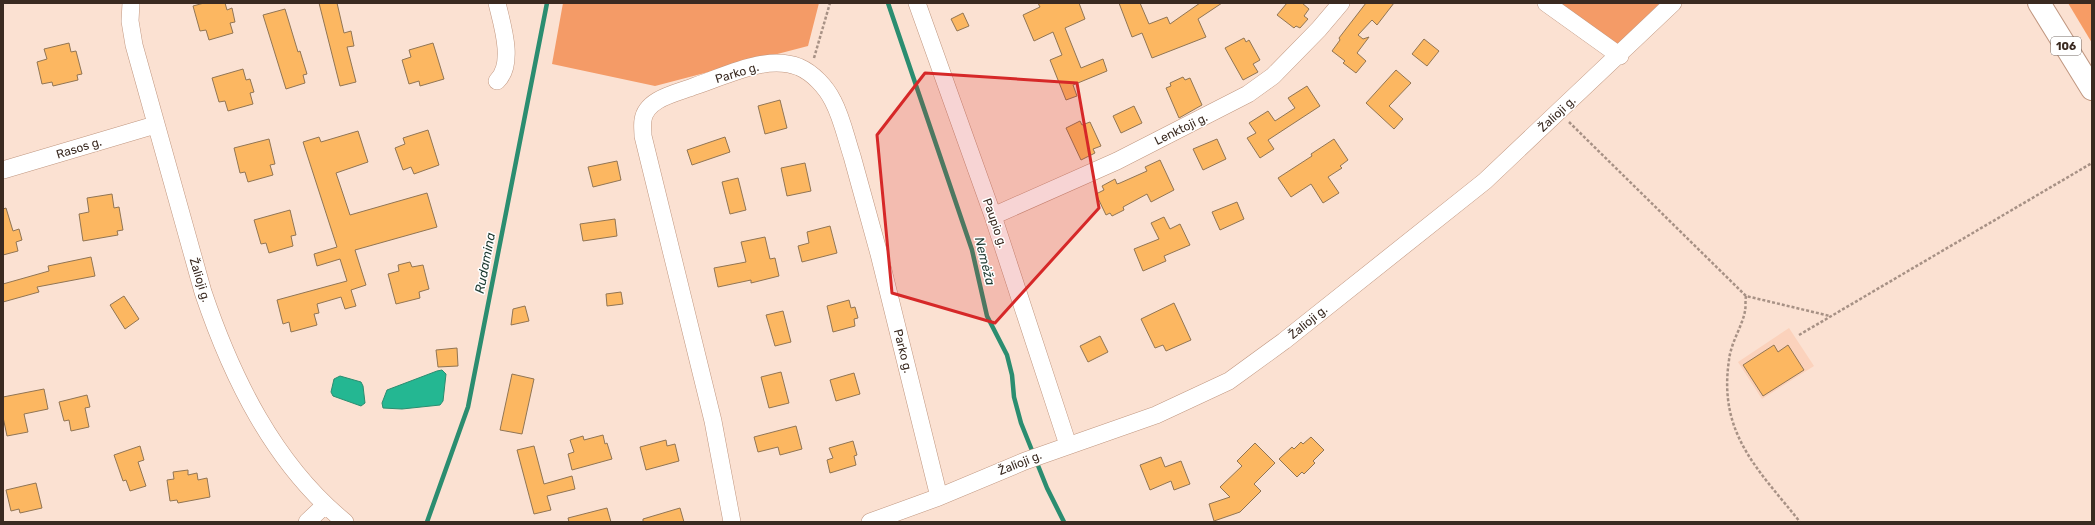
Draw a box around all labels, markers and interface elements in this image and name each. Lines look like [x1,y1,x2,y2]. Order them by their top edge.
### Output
road number: 106 [2051,37,2081,55]
street label: Parko g. [714,60,760,86]
street label: Žalioji g. [1536,93,1578,135]
street label: Lenktoji g. [1152,110,1210,148]
street label: Rasos g. [55,134,103,162]
street label: Paupio g. [980,196,1010,250]
water label: Rudamina [472,231,498,295]
water label: Nemėža [972,235,998,287]
street label: Žalioji g. [187,256,213,304]
street label: Žalioji g. [1286,302,1330,342]
street label: Parko g. [891,328,915,374]
street label: Žalioji g. [996,448,1044,478]

